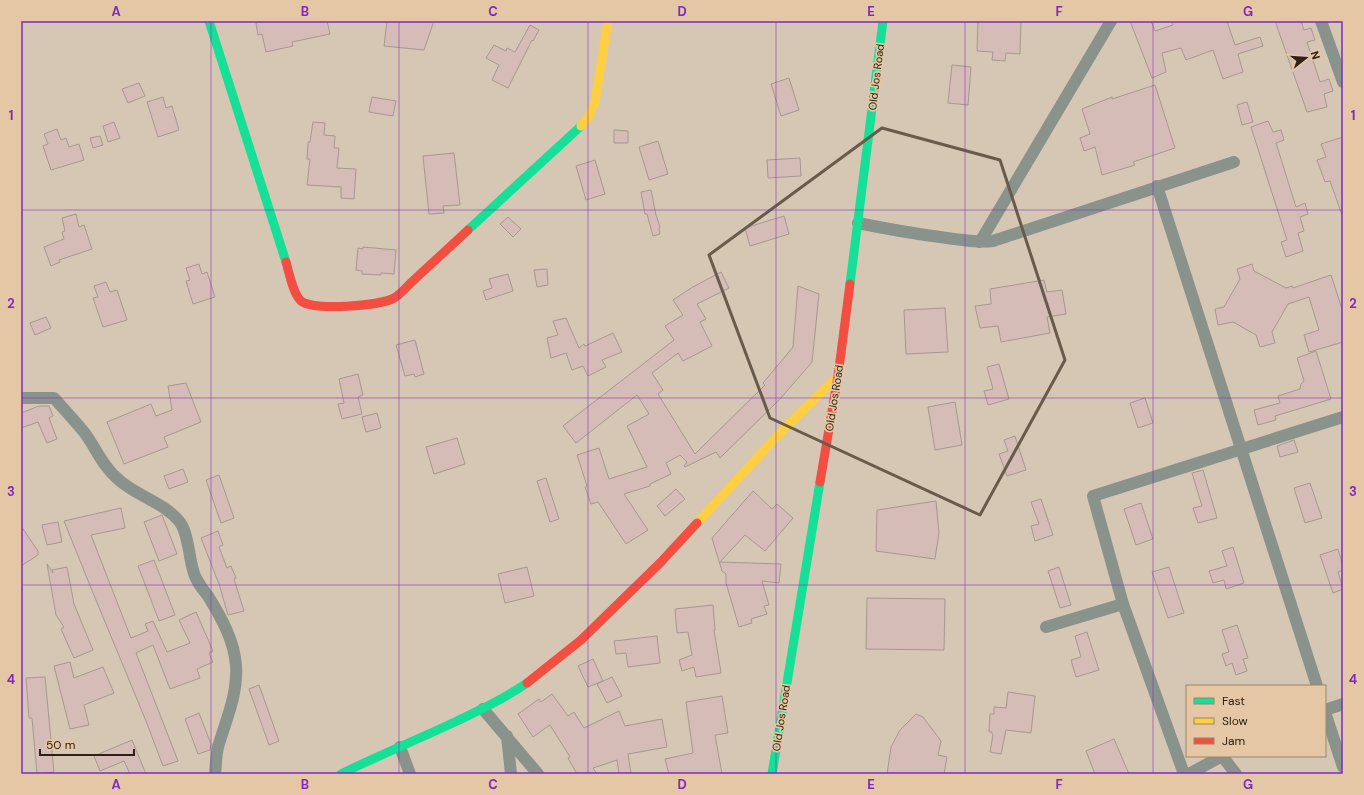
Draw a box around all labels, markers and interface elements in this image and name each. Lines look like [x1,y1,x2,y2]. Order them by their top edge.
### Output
text: A [111,3,121,20]
text: B [301,3,309,20]
text: C [488,3,498,20]
text: D [677,3,687,20]
text: E [867,3,875,20]
text: F [1055,3,1063,20]
text: G [1243,3,1253,20]
north arrow [1286,38,1326,78]
street label: Old Jos Road [865,43,887,111]
text: N [1308,49,1323,61]
text: 1 [9,107,13,124]
text: 1 [1351,107,1355,124]
text: 2 [7,295,15,312]
text: 2 [1349,295,1357,312]
street label: Old Jos Road [822,364,846,432]
text: 3 [7,483,15,500]
text: 3 [1349,483,1357,500]
text: 4 [7,671,15,688]
text: 4 [1349,671,1357,688]
street label: Old Jos Road [769,684,793,752]
legend [1186,685,1326,757]
text: Fast [1222,693,1245,709]
text: Slow [1222,713,1248,729]
scale bar [40,731,134,757]
text: Jam [1222,733,1245,749]
text: 50 m [46,737,75,753]
text: A [111,776,121,793]
text: B [301,776,309,793]
text: C [488,776,498,793]
text: D [677,776,687,793]
text: E [867,776,875,793]
text: F [1055,776,1063,793]
text: G [1243,776,1253,793]

